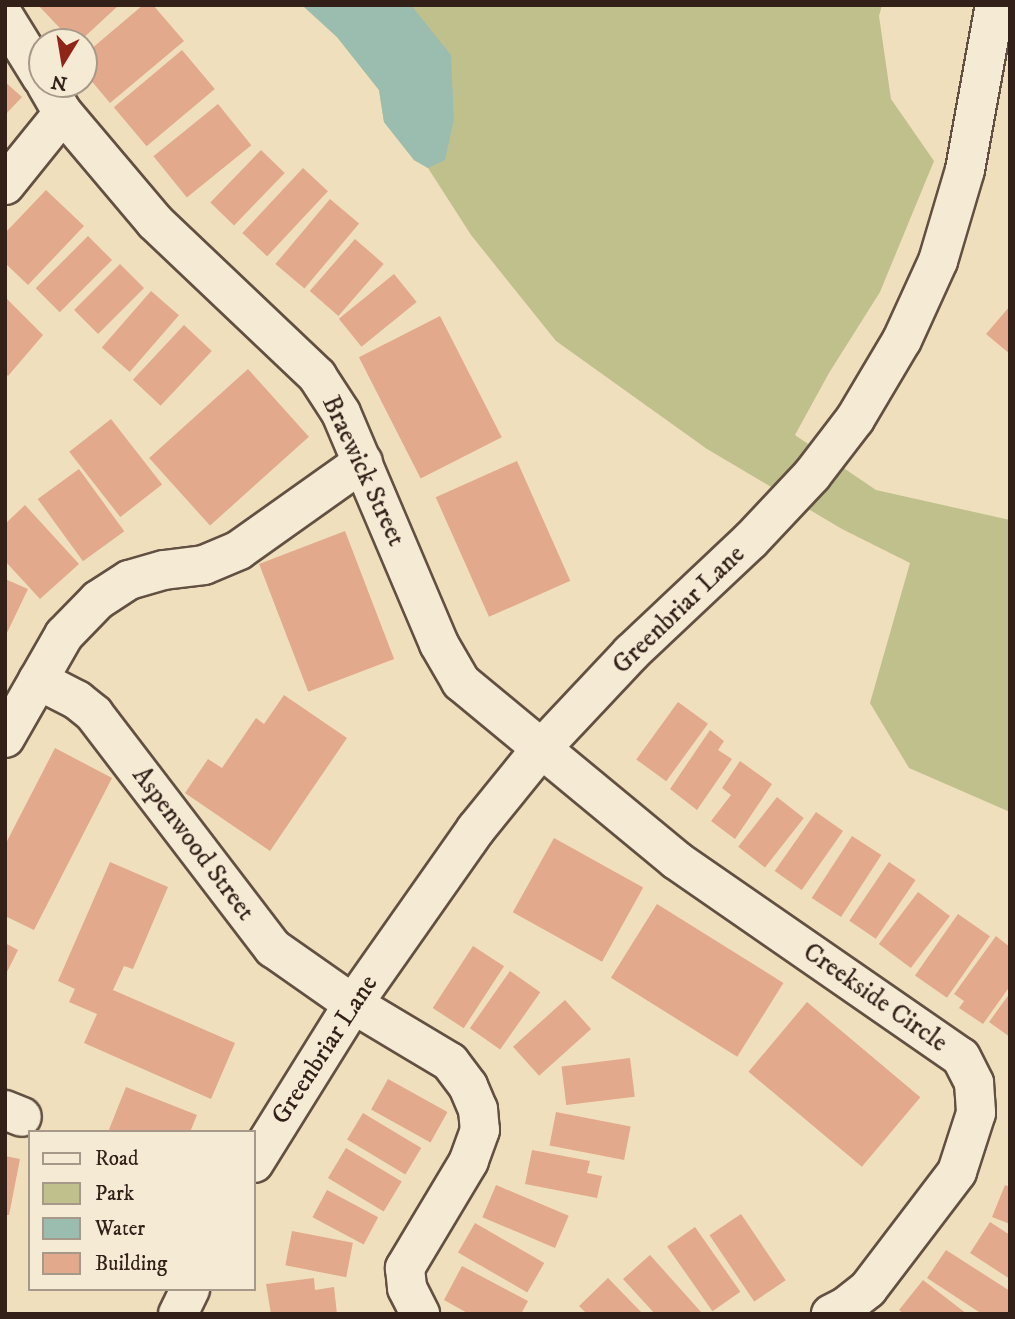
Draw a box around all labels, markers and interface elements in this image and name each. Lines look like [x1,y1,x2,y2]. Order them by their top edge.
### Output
north arrow [28,28,98,98]
text: N [49,69,69,95]
street label: Braewick Street [315,391,411,551]
street label: Greenbriar Lane [606,539,752,681]
street label: Aspenwood Street [125,761,261,927]
street label: Creekside Circle [797,937,953,1059]
street label: Greenbriar Lane [265,969,385,1131]
legend [28,1130,256,1291]
text: Road [95,1146,139,1172]
text: Park [95,1181,134,1207]
text: Water [95,1216,145,1242]
text: Building [95,1251,167,1277]

